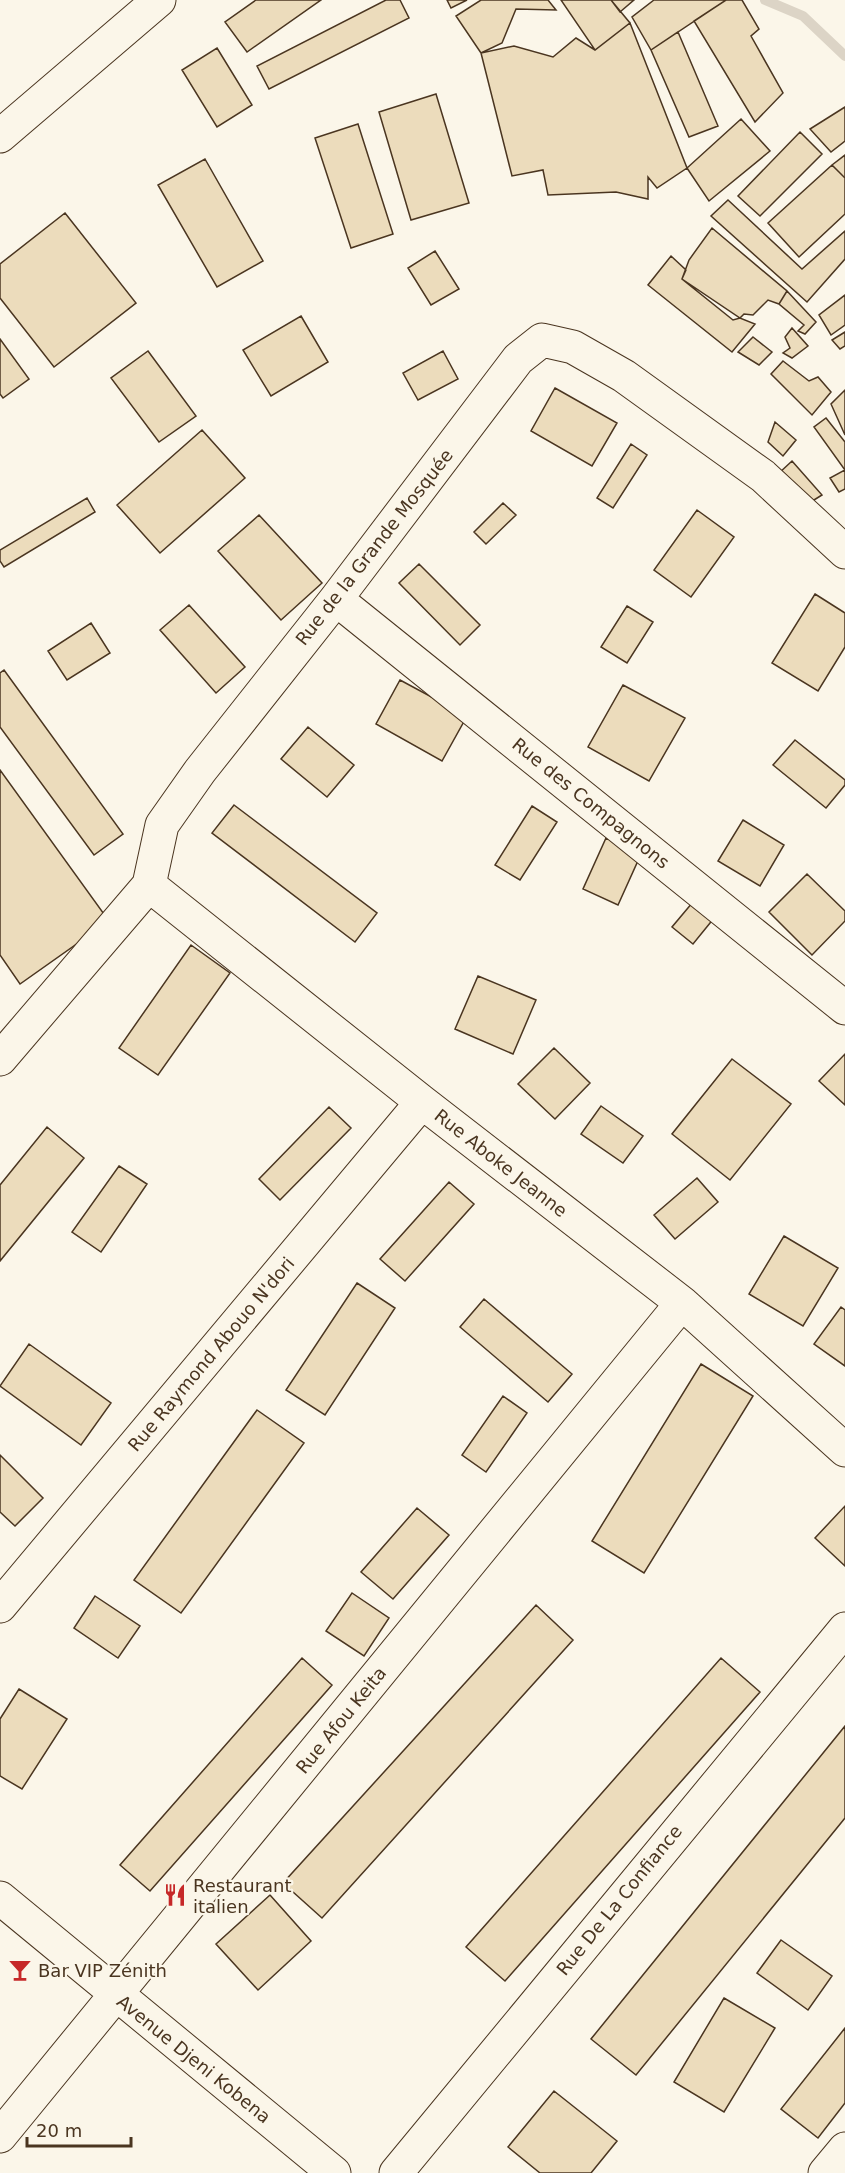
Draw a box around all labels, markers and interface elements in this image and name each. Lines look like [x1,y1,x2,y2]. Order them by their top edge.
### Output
street label: Rue de la Grande Mosquée [291,445,457,649]
street label: Rue des Compagnons [508,733,674,873]
street label: Rue Aboke Jeanne [430,1105,572,1221]
street label: Rue Raymond Abouo N'dori [124,1253,298,1455]
street label: Rue Afou Keita [292,1662,390,1778]
street label: Rue De La Confiance [552,1821,686,1979]
place label: Restaurant italien [193,1875,292,1917]
restaurant icon: Restaurant italien [162,1882,188,1908]
bar icon: Bar VIP Zénith [7,1957,33,1983]
place label: Bar VIP Zénith [38,1960,167,1981]
street label: Avenue Djeni Kobena [113,1991,275,2127]
scale bar [27,2110,130,2148]
text: 20 m [36,2120,82,2141]

